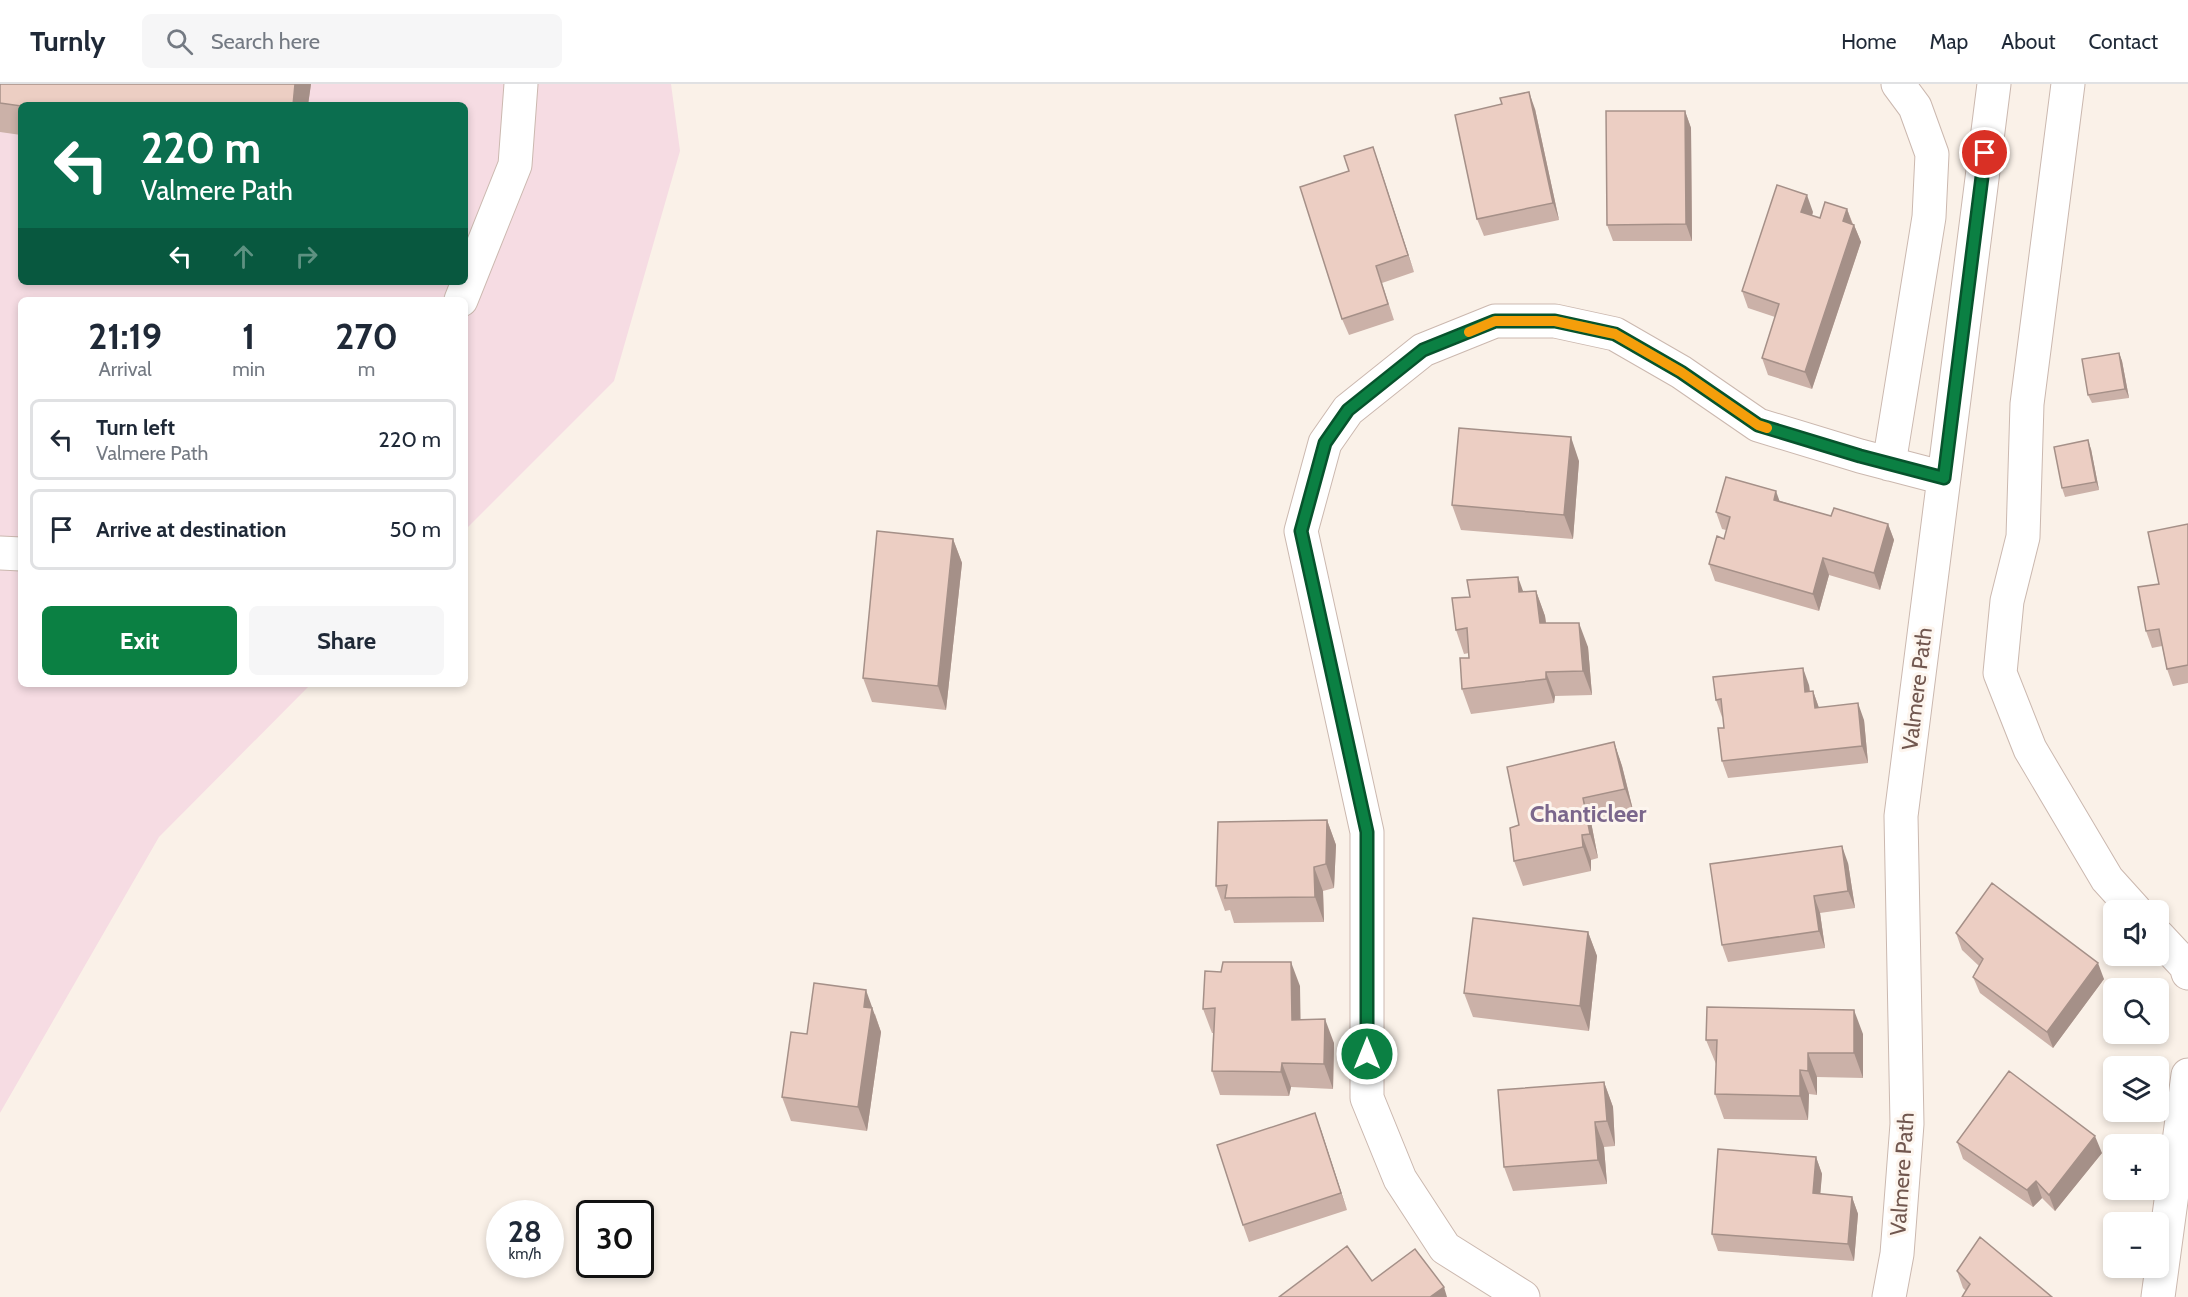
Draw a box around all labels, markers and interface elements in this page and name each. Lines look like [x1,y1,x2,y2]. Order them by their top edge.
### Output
search box [142,14,562,68]
text: Turnly [30,24,106,58]
icon: search [163,25,196,58]
text: Search here [211,28,320,55]
text: Home [1841,29,1897,54]
text: Map [1930,29,1968,54]
text: About [2001,29,2055,54]
text: Contact [2088,29,2158,54]
text: 220 m [141,122,261,174]
icon: left [42,126,120,204]
pin [1959,127,2010,178]
icon: arrive [1968,136,2001,169]
text: Valmere Path [141,174,293,207]
icon: left [164,240,197,273]
icon: ahead [227,240,260,273]
icon: right [290,240,323,273]
text: 21:19 [88,314,162,358]
text: 1 [242,314,255,358]
text: 270 [335,314,398,358]
text: Arrival [98,357,152,381]
text: min [232,357,265,381]
text: m [358,357,375,381]
text: Turn left [96,414,175,441]
icon: left [45,423,78,456]
text: 220 m [378,426,441,453]
text: Valmere Path [96,441,208,465]
icon: arrive [45,513,78,546]
text: Arrive at destination [96,516,286,543]
text: 50 m [389,516,441,543]
button: Exit [42,606,237,675]
button: Share [249,606,444,675]
street label: Valmere Path [1896,626,1938,752]
district label: Chanticleer [1530,799,1646,828]
map controls [2103,900,2169,1278]
button: sound [2103,900,2169,966]
button: search [2103,978,2169,1044]
position arrow [1335,1022,1399,1086]
button: layers [2103,1056,2169,1122]
street label: Valmere Path [1884,1111,1920,1237]
button: + [2103,1134,2169,1200]
speed limit sign: 30 [576,1200,654,1278]
button: − [2103,1212,2169,1278]
text: 28 [508,1213,542,1250]
text: km/h [509,1245,541,1263]

